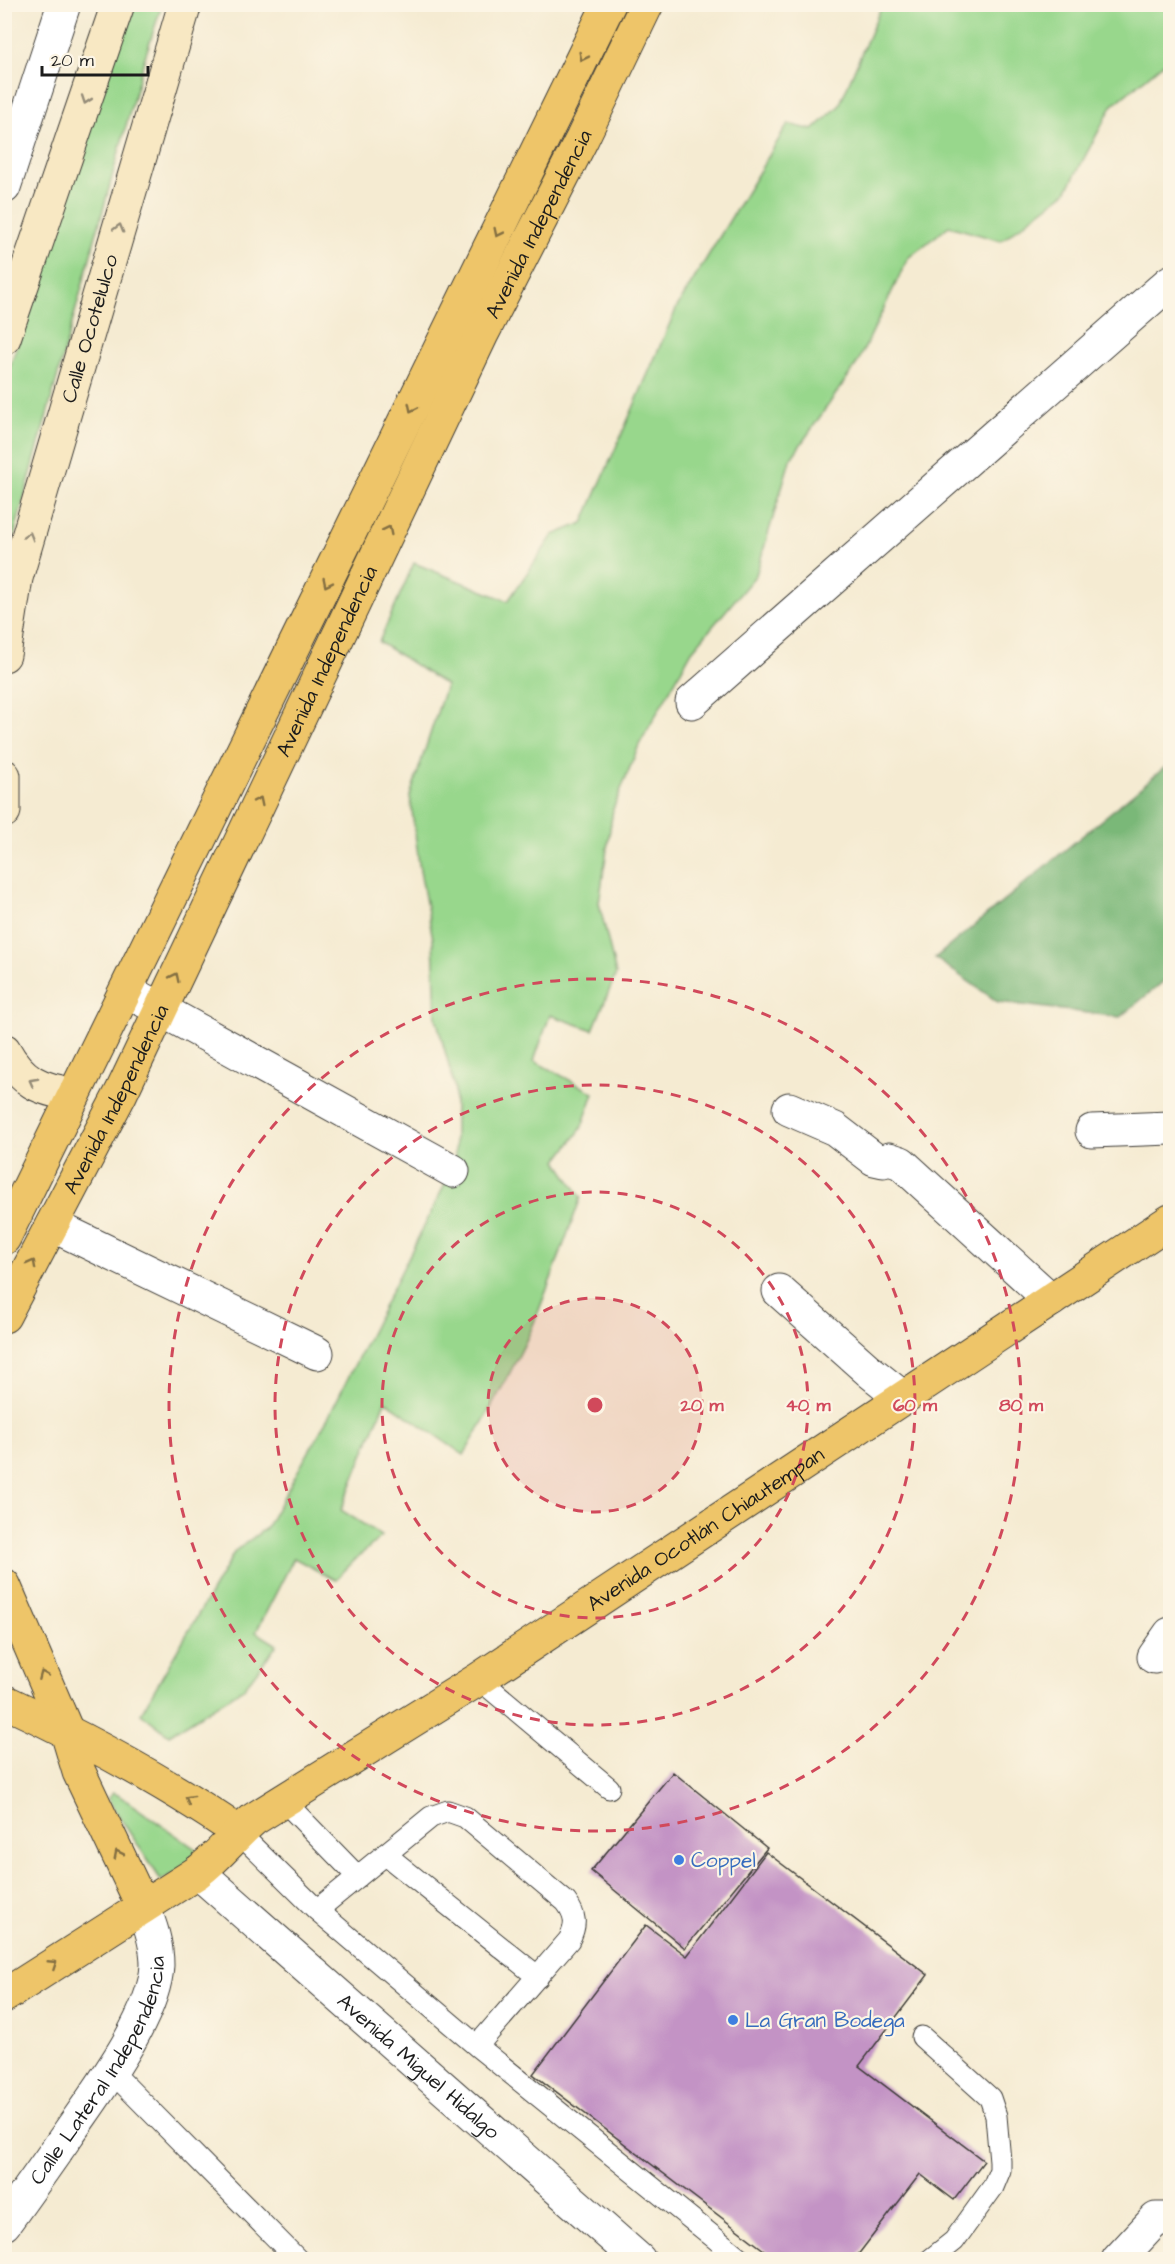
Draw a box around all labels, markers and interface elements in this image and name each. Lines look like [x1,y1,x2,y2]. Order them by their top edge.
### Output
scale bar [42,39,148,77]
text: 20 m [51,48,94,73]
one-way arrow [579,51,591,62]
one-way arrow [80,94,93,105]
street label: Avenida Independencia [478,125,599,324]
one-way arrow [112,223,124,234]
one-way arrow [494,226,505,237]
street label: Calle Ocotelulco [54,251,126,406]
one-way arrow [408,401,420,412]
one-way arrow [381,526,393,537]
one-way arrow [22,531,34,542]
street label: Avenida Independencia [269,561,385,762]
one-way arrow [322,576,334,587]
one-way arrow [251,797,263,808]
one-way arrow [167,972,179,983]
street label: Avenida Independencia [57,1000,176,1199]
one-way arrow [28,1078,39,1089]
one-way arrow [24,1260,36,1271]
text: 20 m [680,1393,724,1418]
text: 40 m [786,1393,831,1418]
text: 60 m [893,1393,938,1418]
text: 80 m [999,1393,1044,1418]
centre of rings [585,1395,605,1415]
street label: Avenida Ocotlán Chiautempan [581,1440,830,1618]
one-way arrow [38,1671,50,1682]
one-way arrow [185,1795,195,1807]
place label: Coppel [691,1846,756,1876]
one-way arrow [114,1850,125,1861]
marker: Coppel [672,1853,686,1867]
street label: Calle Lateral Independencia [23,1955,172,2191]
one-way arrow [47,1960,58,1971]
street label: Avenida Miguel Hidalgo [331,1987,506,2146]
place label: La Gran Bodega [745,2006,905,2037]
marker: La Gran Bodega [726,2013,740,2027]

